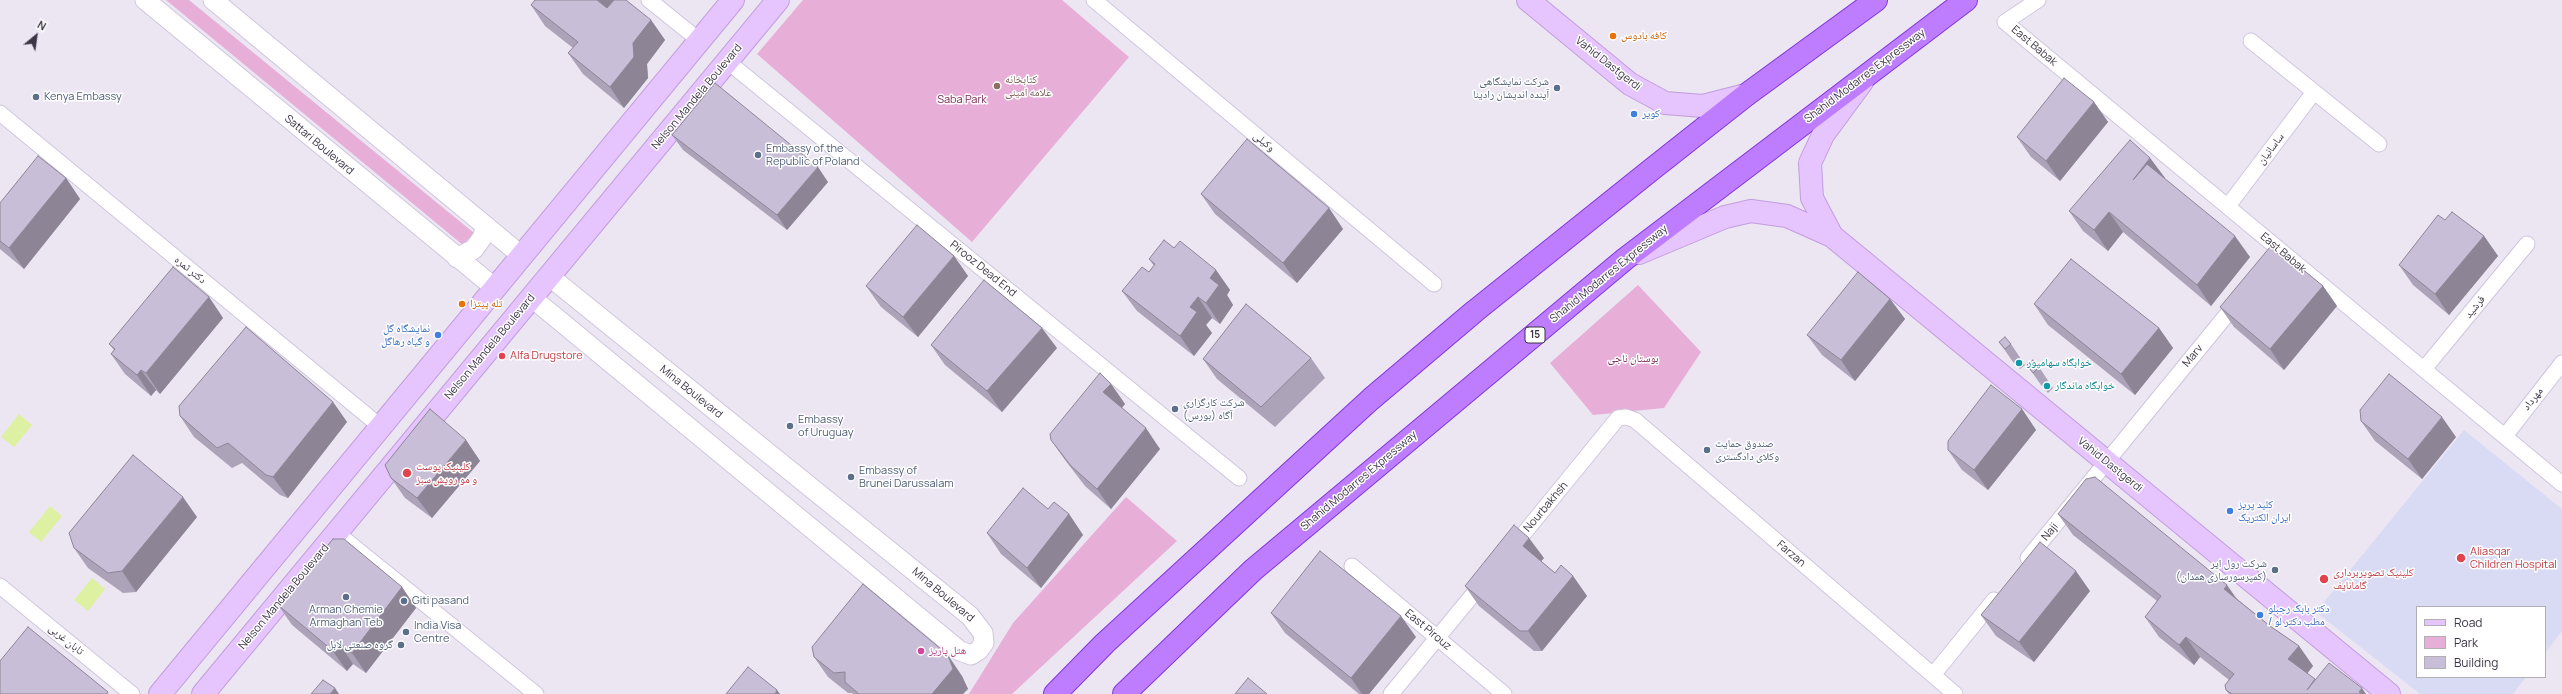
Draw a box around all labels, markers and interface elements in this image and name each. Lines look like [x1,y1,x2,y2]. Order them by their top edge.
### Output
north arrow [16,16,56,56]
text: N [35,17,49,34]
street label: East Babak [2008,23,2060,69]
street label: Shahid Modarres Expressway [1802,26,1928,126]
place label: کافه بادوس [1621,29,1667,43]
marker: کافه بادوس [1608,31,1618,41]
street label: Vahid Dastgerdi [1573,34,1643,94]
street label: Nelson Mandela Boulevard [649,42,745,152]
place label: کتابخانه علامه امینی [1005,73,1052,99]
place label: شرکت نمایشگاهی آینده اندیشان رادینا [1473,75,1549,101]
marker: کتابخانه علامه امینی [992,81,1002,91]
marker: شرکت نمایشگاهی آینده اندیشان رادینا [1552,83,1562,93]
place label: Kenya Embassy [44,90,122,104]
marker: Kenya Embassy [31,92,41,102]
park label: Saba Park [937,93,987,107]
place label: کویر [1642,107,1660,121]
marker: کویر [1629,109,1639,119]
street label: Sattari Boulevard [282,112,356,178]
street label: وكيلی [1251,129,1277,155]
street label: ساسانیان [2255,131,2287,167]
place label: Embassy of the Republic of Poland [766,142,860,168]
marker: Embassy of the Republic of Poland [753,150,763,160]
street label: Shahid Modarres Expressway [1547,222,1671,326]
street label: East Babak [2257,230,2309,276]
street label: Pirooz Dead End [947,238,1019,300]
street label: دکتر ثمره [171,253,209,287]
street label: Nelson Mandela Boulevard [442,292,538,402]
street label: فرشید [2462,293,2488,321]
place label: تله پیتزا [470,297,502,311]
marker: تله پیتزا [457,299,467,309]
place label: نمایشگاه گل و گیاه رهاگل [381,322,430,348]
road number: 15 [1525,327,1545,343]
marker: نمایشگاه گل و گیاه رهاگل [433,330,443,340]
street label: Marv [2180,342,2206,370]
place label: Alfa Drugstore [510,349,583,363]
marker: Alfa Drugstore [497,351,507,361]
park label: بوستان ناجی [1607,352,1659,366]
place label: خوابگاه سهامپور [2027,356,2092,370]
marker: خوابگاه سهامپور [2014,358,2024,368]
street label: Mina Boulevard [657,363,725,421]
place label: خوابگاه ماندگار [2055,379,2115,393]
marker: خوابگاه ماندگار [2042,381,2052,391]
street label: مهرداد [2520,385,2546,413]
place label: شرکت کارگزاری آگاه (بورس) [1183,396,1245,422]
marker: شرکت کارگزاری آگاه (بورس) [1170,404,1180,414]
place label: Embassy of Uruguay [798,413,853,439]
marker: Embassy of Uruguay [785,421,795,431]
street label: Shahid Modarres Expressway [1298,428,1420,534]
street label: Vahid Dastgerdi [2075,435,2145,495]
place label: صندوق حمایت وکلای دادگستری [1715,437,1779,463]
marker: صندوق حمایت وکلای دادگستری [1702,445,1712,455]
place label: کلینیک پوست و مو رویش سبز [416,460,477,486]
place label: Embassy of Brunei Darussalam [859,464,954,490]
marker: کلینیک پوست و مو رویش سبز [401,467,413,479]
marker: Embassy of Brunei Darussalam [846,472,856,482]
street label: Nourbakhsh [1521,479,1571,535]
place label: کلید پریز ایران الکتریک [2238,498,2291,524]
marker: کلید پریز ایران الکتریک [2225,506,2235,516]
street label: Naji [2039,520,2061,544]
street label: Farzan [1774,538,1808,570]
street label: Nelson Mandela Boulevard [236,542,332,652]
place label: Aliasqar Children Hospital [2470,545,2557,571]
marker: Aliasqar Children Hospital [2455,552,2467,564]
place label: شرکت رول ایر (کمپرسورسازی همدان) [2176,557,2267,583]
street label: Mina Boulevard [909,565,977,625]
marker: شرکت رول ایر (کمپرسورسازی همدان) [2270,565,2280,575]
place label: کلینیک تصویربرداری گامانایف [2333,566,2414,592]
marker: کلینیک تصویربرداری گامانایف [2318,573,2330,585]
marker: Arman Chemie Armaghan Teb [341,592,351,602]
place label: Giti pasand [412,594,469,608]
marker: Giti pasand [399,596,409,606]
place label: دکتر بابک رجبلو / مطب دکتر لو [2268,602,2330,628]
place label: Arman Chemie Armaghan Teb [309,603,383,629]
legend [2416,606,2546,678]
street label: East Pirouz [1402,607,1454,653]
marker: دکتر بابک رجبلو / مطب دکتر لو [2255,610,2265,620]
text: Road [2454,614,2482,631]
place label: India Visa Centre [414,619,461,645]
street label: تابان غربی [46,622,86,658]
marker: India Visa Centre [401,627,411,637]
text: Park [2454,634,2478,651]
place label: گروه صنعتی لابل [327,638,393,652]
marker: گروه صنعتی لابل [396,640,406,650]
place label: هتل پاریز [929,644,966,658]
marker: هتل پاریز [916,646,926,656]
text: Building [2454,654,2498,671]

